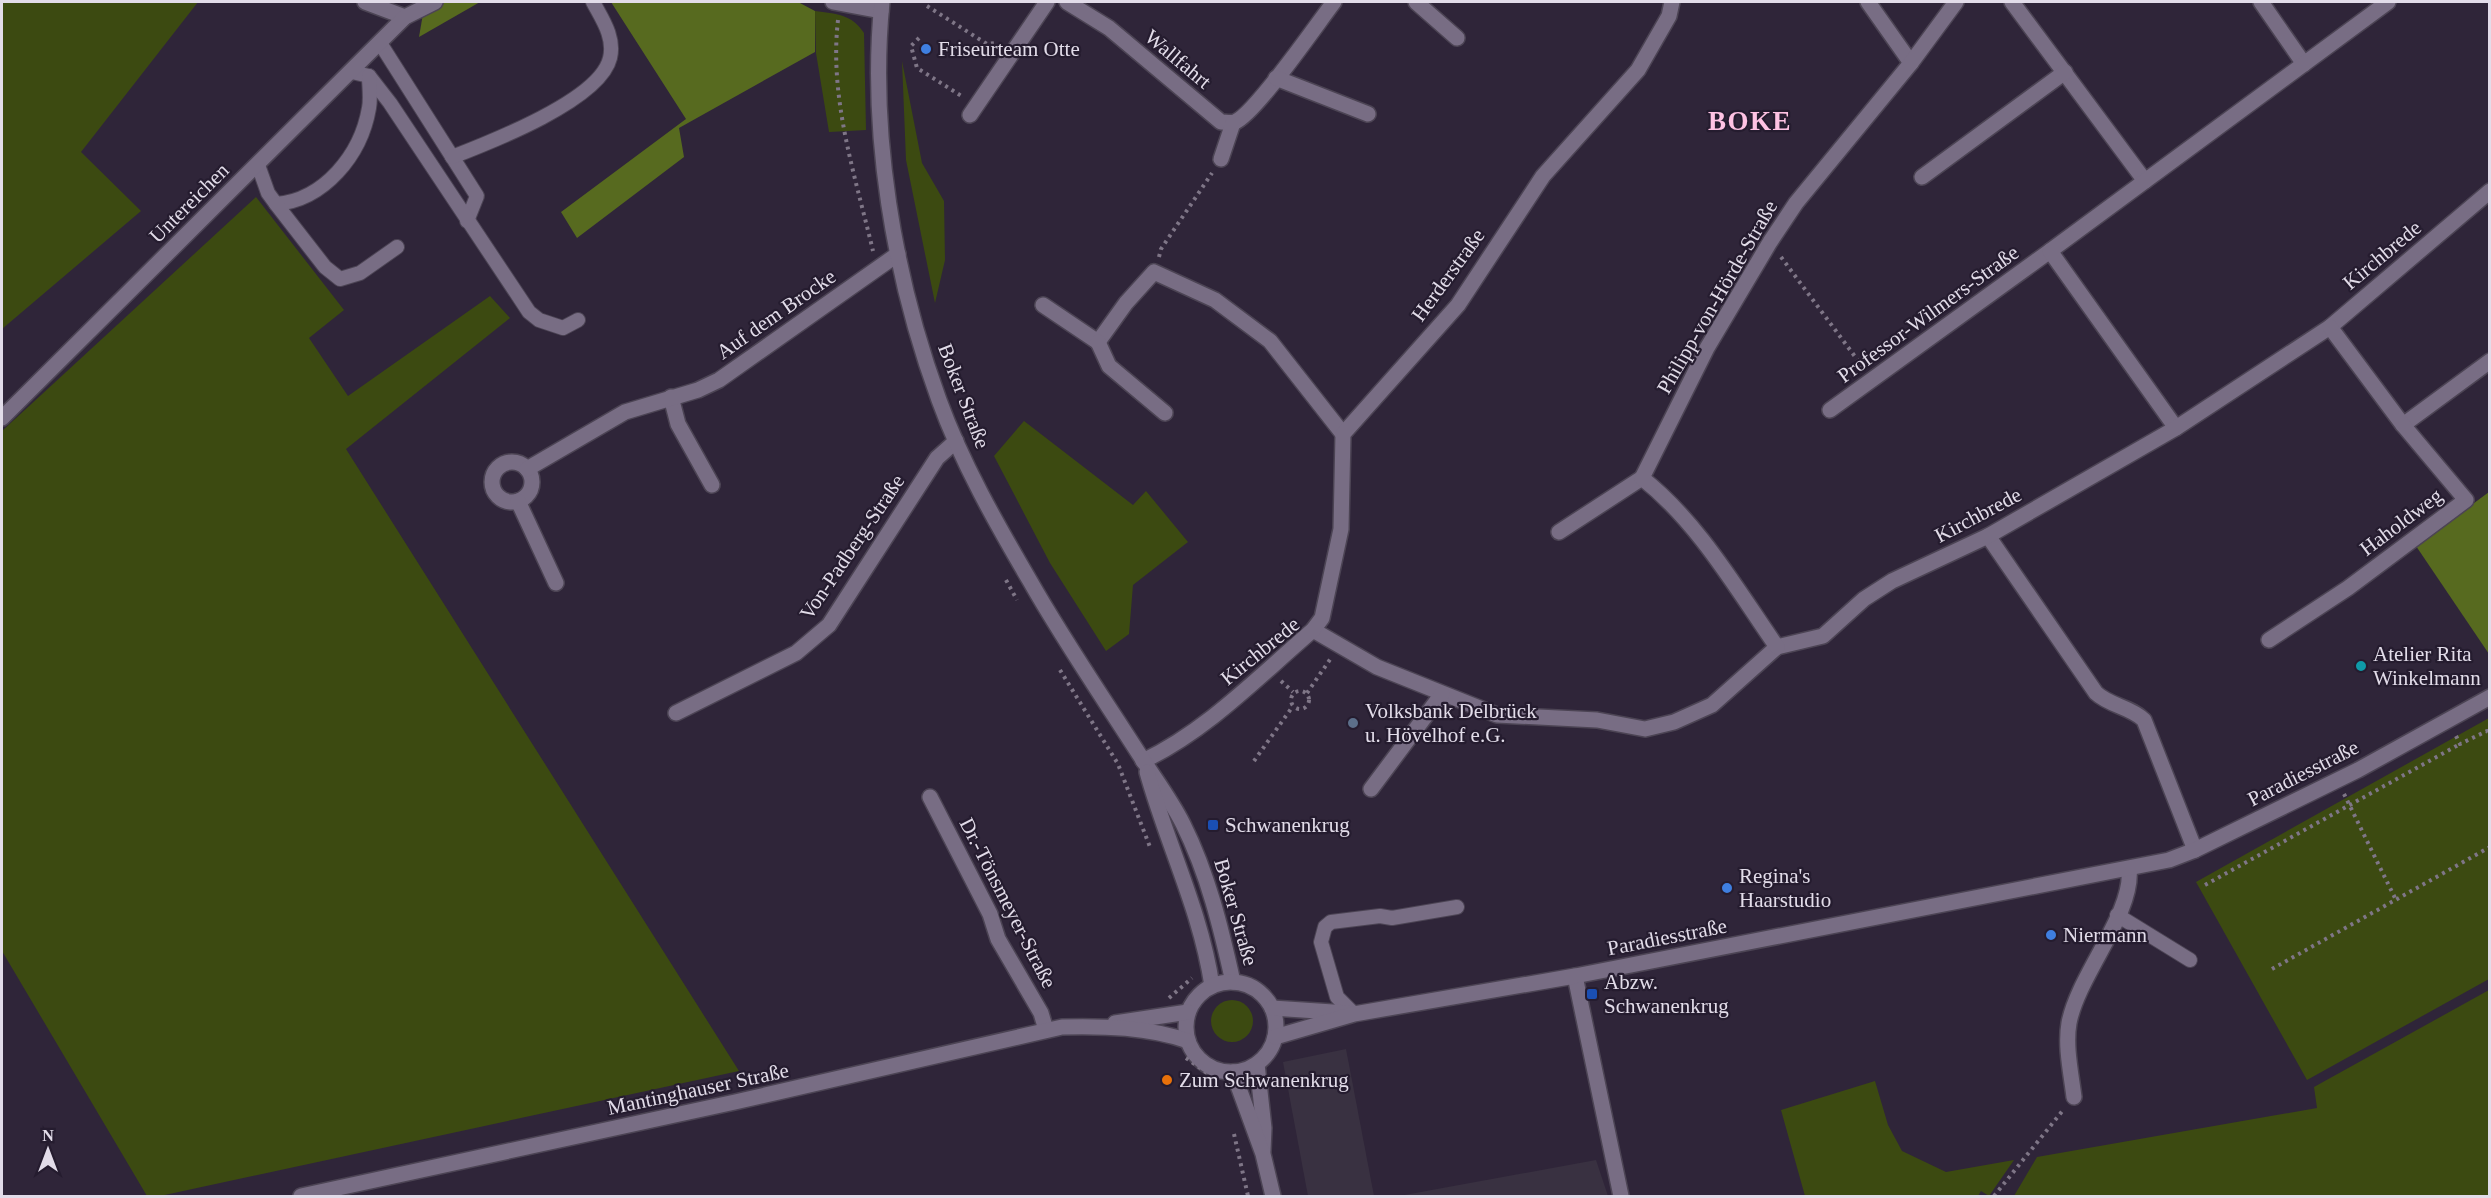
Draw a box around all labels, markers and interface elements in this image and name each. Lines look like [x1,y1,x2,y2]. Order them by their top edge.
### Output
street label: Wallfahrt [1140,24,1216,94]
place label: Friseurteam Otte [938,37,1080,61]
marker: Friseurteam Otte [919,42,933,56]
district label: BOKE [1708,106,1792,136]
street label: Untereichen [144,158,234,248]
street label: Philipp-von-Hörde-Straße [1652,196,1782,398]
street label: Kirchbrede [2338,215,2426,295]
street label: Herderstraße [1406,224,1490,326]
street label: Professor-Wilmers-Straße [1833,240,2023,388]
street label: Auf dem Brocke [712,264,840,364]
street label: Boker Straße [933,340,995,452]
street label: Von-Padberg-Straße [795,470,909,624]
street label: Kirchbrede [1931,482,2025,548]
street label: Haholdweg [2355,483,2447,561]
street label: Kirchbrede [1216,612,1304,690]
place label: Atelier Rita Winkelmann [2373,642,2481,690]
marker: Atelier Rita Winkelmann [2354,659,2368,673]
place label: Volksbank Delbrück u. Hövelhof e.G. [1365,699,1537,747]
marker: Volksbank Delbrück u. Hövelhof e.G. [1346,716,1360,730]
street label: Paradiesstraße [2244,735,2362,811]
place label: Schwanenkrug [1225,813,1350,837]
street label: Dr.-Tönsmeyer-Straße [955,814,1061,992]
marker: Schwanenkrug [1206,818,1220,832]
street label: Boker Straße [1209,856,1263,968]
place label: Regina's Haarstudio [1739,864,1831,912]
marker: Regina's Haarstudio [1720,881,1734,895]
street label: Paradiesstraße [1605,914,1729,960]
place label: Niermann [2063,923,2147,947]
marker: Niermann [2044,928,2058,942]
place label: Abzw. Schwanenkrug [1604,970,1729,1018]
marker: Abzw. Schwanenkrug [1585,987,1599,1001]
street label: Mantinghauser Straße [605,1058,791,1120]
place label: Zum Schwanenkrug [1179,1068,1349,1092]
marker: Zum Schwanenkrug [1160,1073,1174,1087]
north arrow [18,1120,78,1180]
text: N [42,1127,54,1144]

